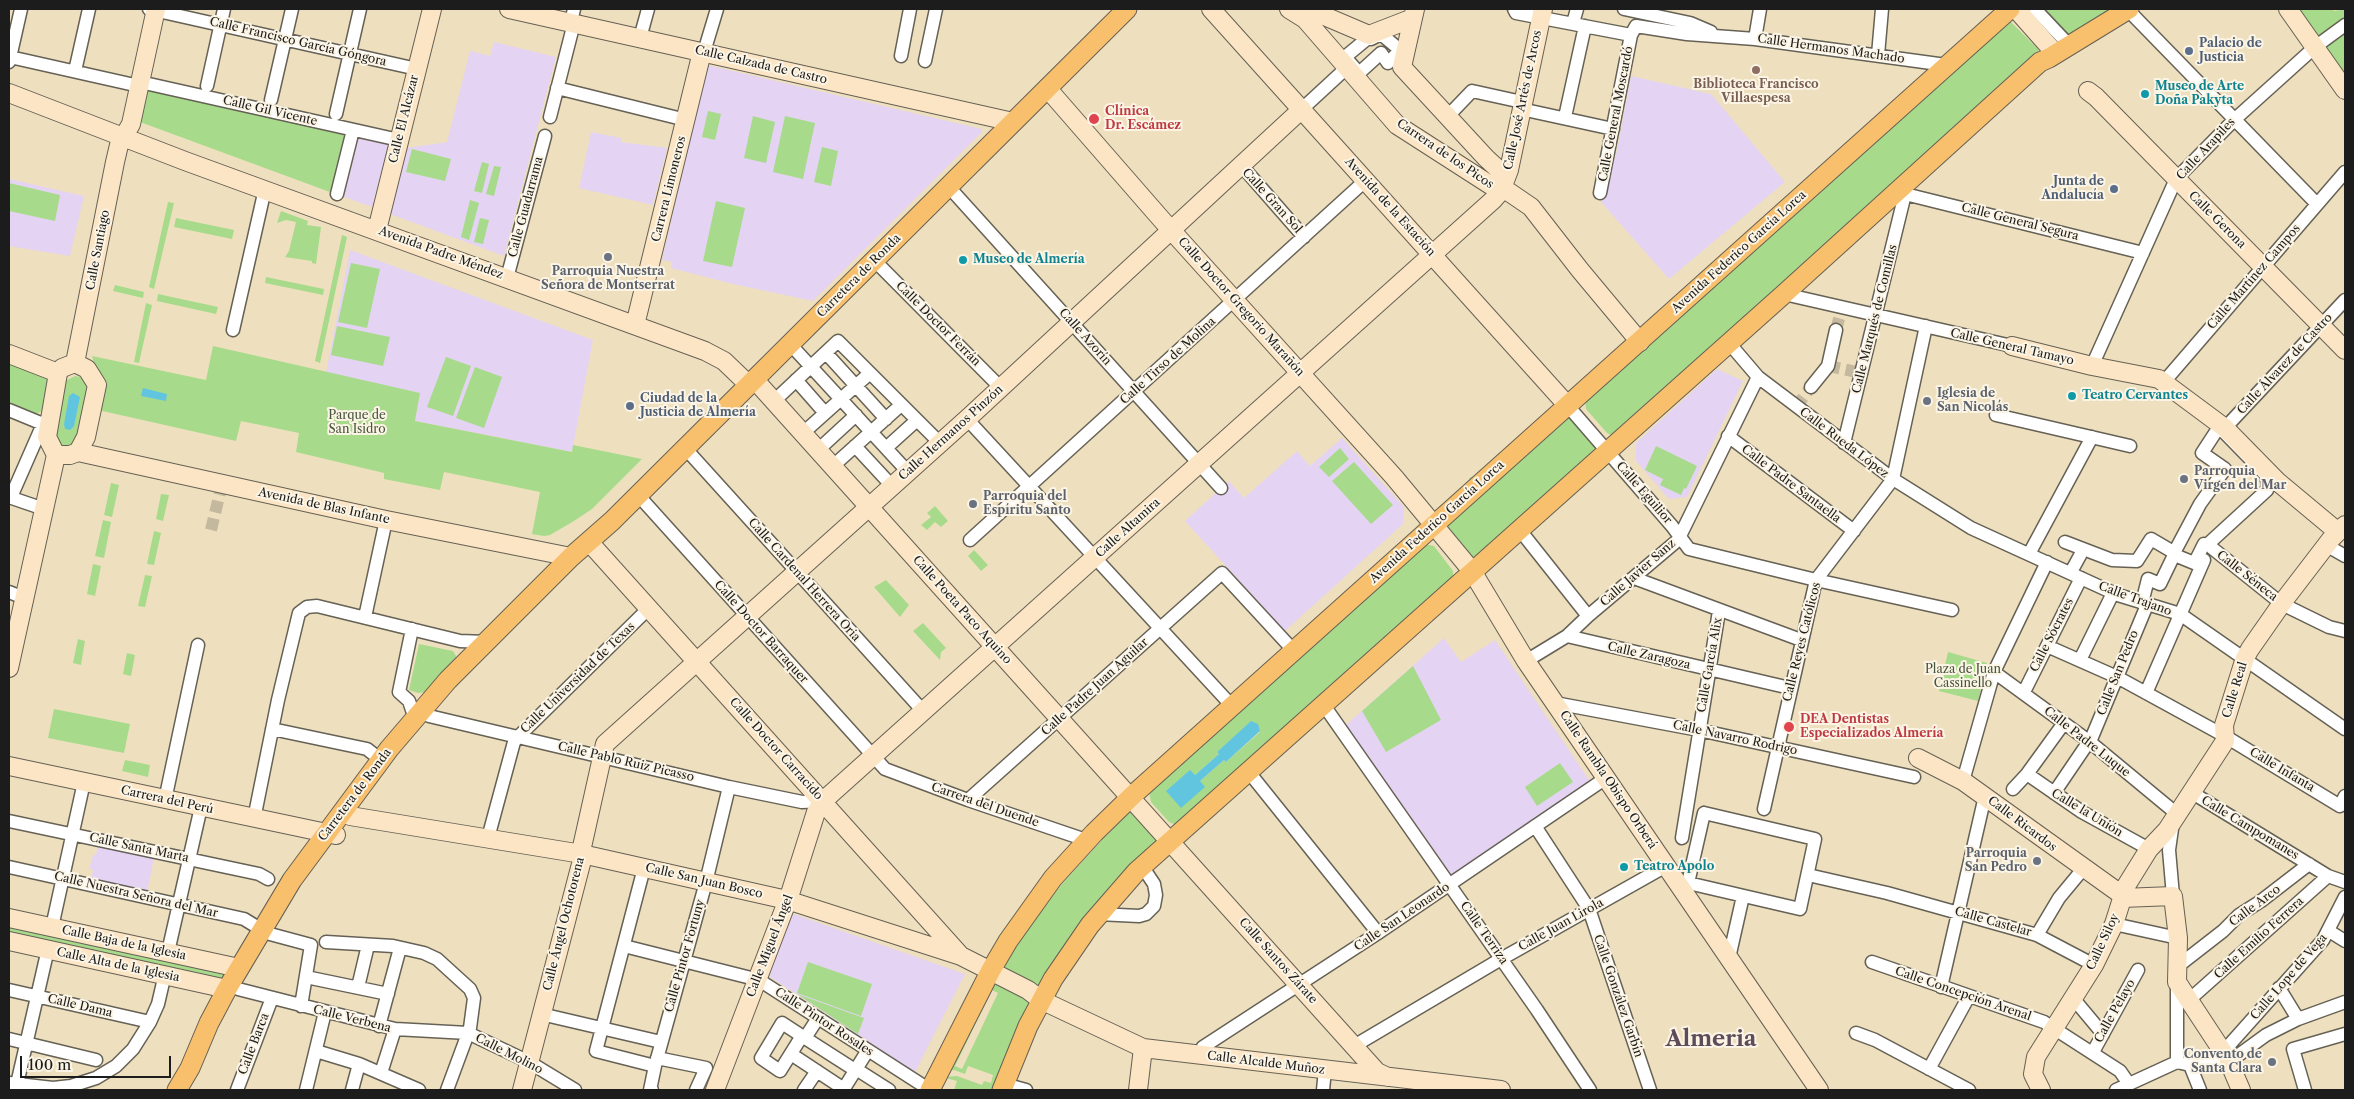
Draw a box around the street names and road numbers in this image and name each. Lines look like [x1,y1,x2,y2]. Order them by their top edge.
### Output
street label: Calle Francisco García Góngora [208,15,388,69]
street label: Calle José Artés de Arcos [1501,29,1545,171]
street label: Calle Hermanos Machado [1757,32,1905,66]
street label: Calle Calzada de Castro [693,43,829,87]
street label: Calle General Moscardó [1596,45,1636,183]
street label: Calle El Alcázar [386,73,422,165]
street label: Calle Gil Vicente [221,93,319,129]
street label: Calle Arapiles [2174,115,2238,183]
street label: Carrera de los Picos [1394,116,1496,192]
street label: Carrera Limoneros [649,135,689,243]
street label: Calle Guadarrama [506,155,546,259]
street label: Avenida de la Estación [1342,155,1438,259]
street label: Calle Gran Sol [1239,166,1305,236]
street label: Avenida Federico García Lorca [1669,188,1809,316]
street label: Calle Gerona [2185,188,2249,252]
street label: Calle General Segura [1960,200,2080,244]
street label: Calle Santiago [83,209,113,291]
street label: Calle Martínez Campos [2205,222,2303,332]
street label: Avenida Padre Méndez [377,224,505,282]
street label: Carretera de Ronda [814,231,904,321]
street label: Calle Doctor Gregorio Marañón [1175,235,1307,379]
street label: Calle Marqués de Comillas [1850,243,1900,395]
street label: Calle Doctor Ferrán [893,279,983,369]
street label: Calle Azorín [1056,306,1114,368]
street label: Calle Álvarez de Castro [2234,310,2336,418]
street label: Calle Tirso de Molina [1117,314,1219,408]
street label: Calle General Tamayo [1949,326,2075,368]
street label: Calle Hermanos Pinzón [896,382,1006,484]
street label: Calle Rueda López [1797,405,1891,481]
street label: Calle Padre Santaella [1739,442,1843,526]
street label: Avenida Federico García Lorca [1367,458,1507,586]
street label: Calle Eguilior [1613,459,1675,527]
street label: Avenida de Blas Infante [257,485,391,527]
street label: Calle Altamira [1093,495,1163,561]
street label: Calle Cardenal Herrera Oria [745,515,863,645]
street label: Calle Javier Sanz [1597,536,1679,610]
street label: Calle Séneca [2214,548,2280,604]
street label: Calle Poeta Paco Aquino [910,553,1014,667]
street label: Calle Doctor Barraquer [711,578,811,686]
street label: Calle Trajano [2096,579,2174,619]
street label: Calle Reyes Católicos [1780,581,1824,703]
street label: Calle Sócrates [2027,596,2077,674]
street label: Calle García Alix [1695,616,1725,714]
street label: Calle Universidad de Texas [518,620,638,736]
street label: Calle San Pedro [2094,628,2142,718]
street label: Calle Padre Juan Aguilar [1039,635,1151,739]
street label: Calle Zaragoza [1606,639,1692,673]
street label: Calle Real [2220,660,2250,720]
street label: Calle Doctor Carracido [726,695,826,803]
street label: Calle Padre Luque [2041,704,2133,780]
street label: Calle Rambla Obispo Orberá [1556,708,1660,852]
street label: Calle Navarro Rodrigo [1671,718,1799,758]
street label: Calle Pablo Ruiz Picasso [557,739,695,785]
street label: Calle Infanta [2247,745,2317,795]
street label: Carretera de Ronda [316,746,394,844]
street label: Carrera del Duende [929,780,1041,830]
street label: Carrera del Perú [119,783,215,817]
street label: Calle la Unión [2049,786,2125,840]
street label: Calle Ricardos [1985,793,2059,855]
street label: Calle Campomanes [2199,793,2301,863]
street label: Calle Santa Marta [88,830,190,866]
street label: Calle Ángel Ochotorena [540,856,588,992]
street label: Calle San Juan Bosco [644,860,764,902]
street label: Calle Nuestra Señora del Mar [53,869,219,921]
street label: Calle San Leonardo [1351,880,1453,954]
street label: Calle Arco [2227,882,2283,930]
street label: Calle Miguel Ángel [744,893,796,999]
street label: Calle Emilio Ferrera [2211,894,2307,982]
street label: Calle Juan Lirola [1516,896,1606,954]
street label: Calle Pintor Fortuny [662,898,708,1014]
street label: Calle Terriza [1457,899,1511,967]
street label: Calle Castelar [1953,904,2033,940]
street label: Calle Siloy [2084,911,2122,973]
street label: Calle Santos Zárate [1236,915,1320,1007]
street label: Calle Baja de la Iglesia [60,923,188,963]
street label: Calle Lope de Vega [2248,931,2330,1023]
street label: Calle González Garbín [1590,933,1646,1059]
street label: Calle Alta de la Iglesia [55,945,181,985]
street label: Calle Concepción Arenal [1893,964,2033,1024]
street label: Calle Pelayo [2092,977,2138,1045]
street label: Calle Pintor Rosales [772,985,876,1059]
street label: Calle Dama [46,992,114,1020]
street label: Calle Verbena [312,1002,392,1036]
street label: Calle Barca [236,1011,272,1077]
street label: Calle Molino [473,1031,545,1077]
street label: Calle Alcalde Muñoz [1206,1049,1326,1077]

